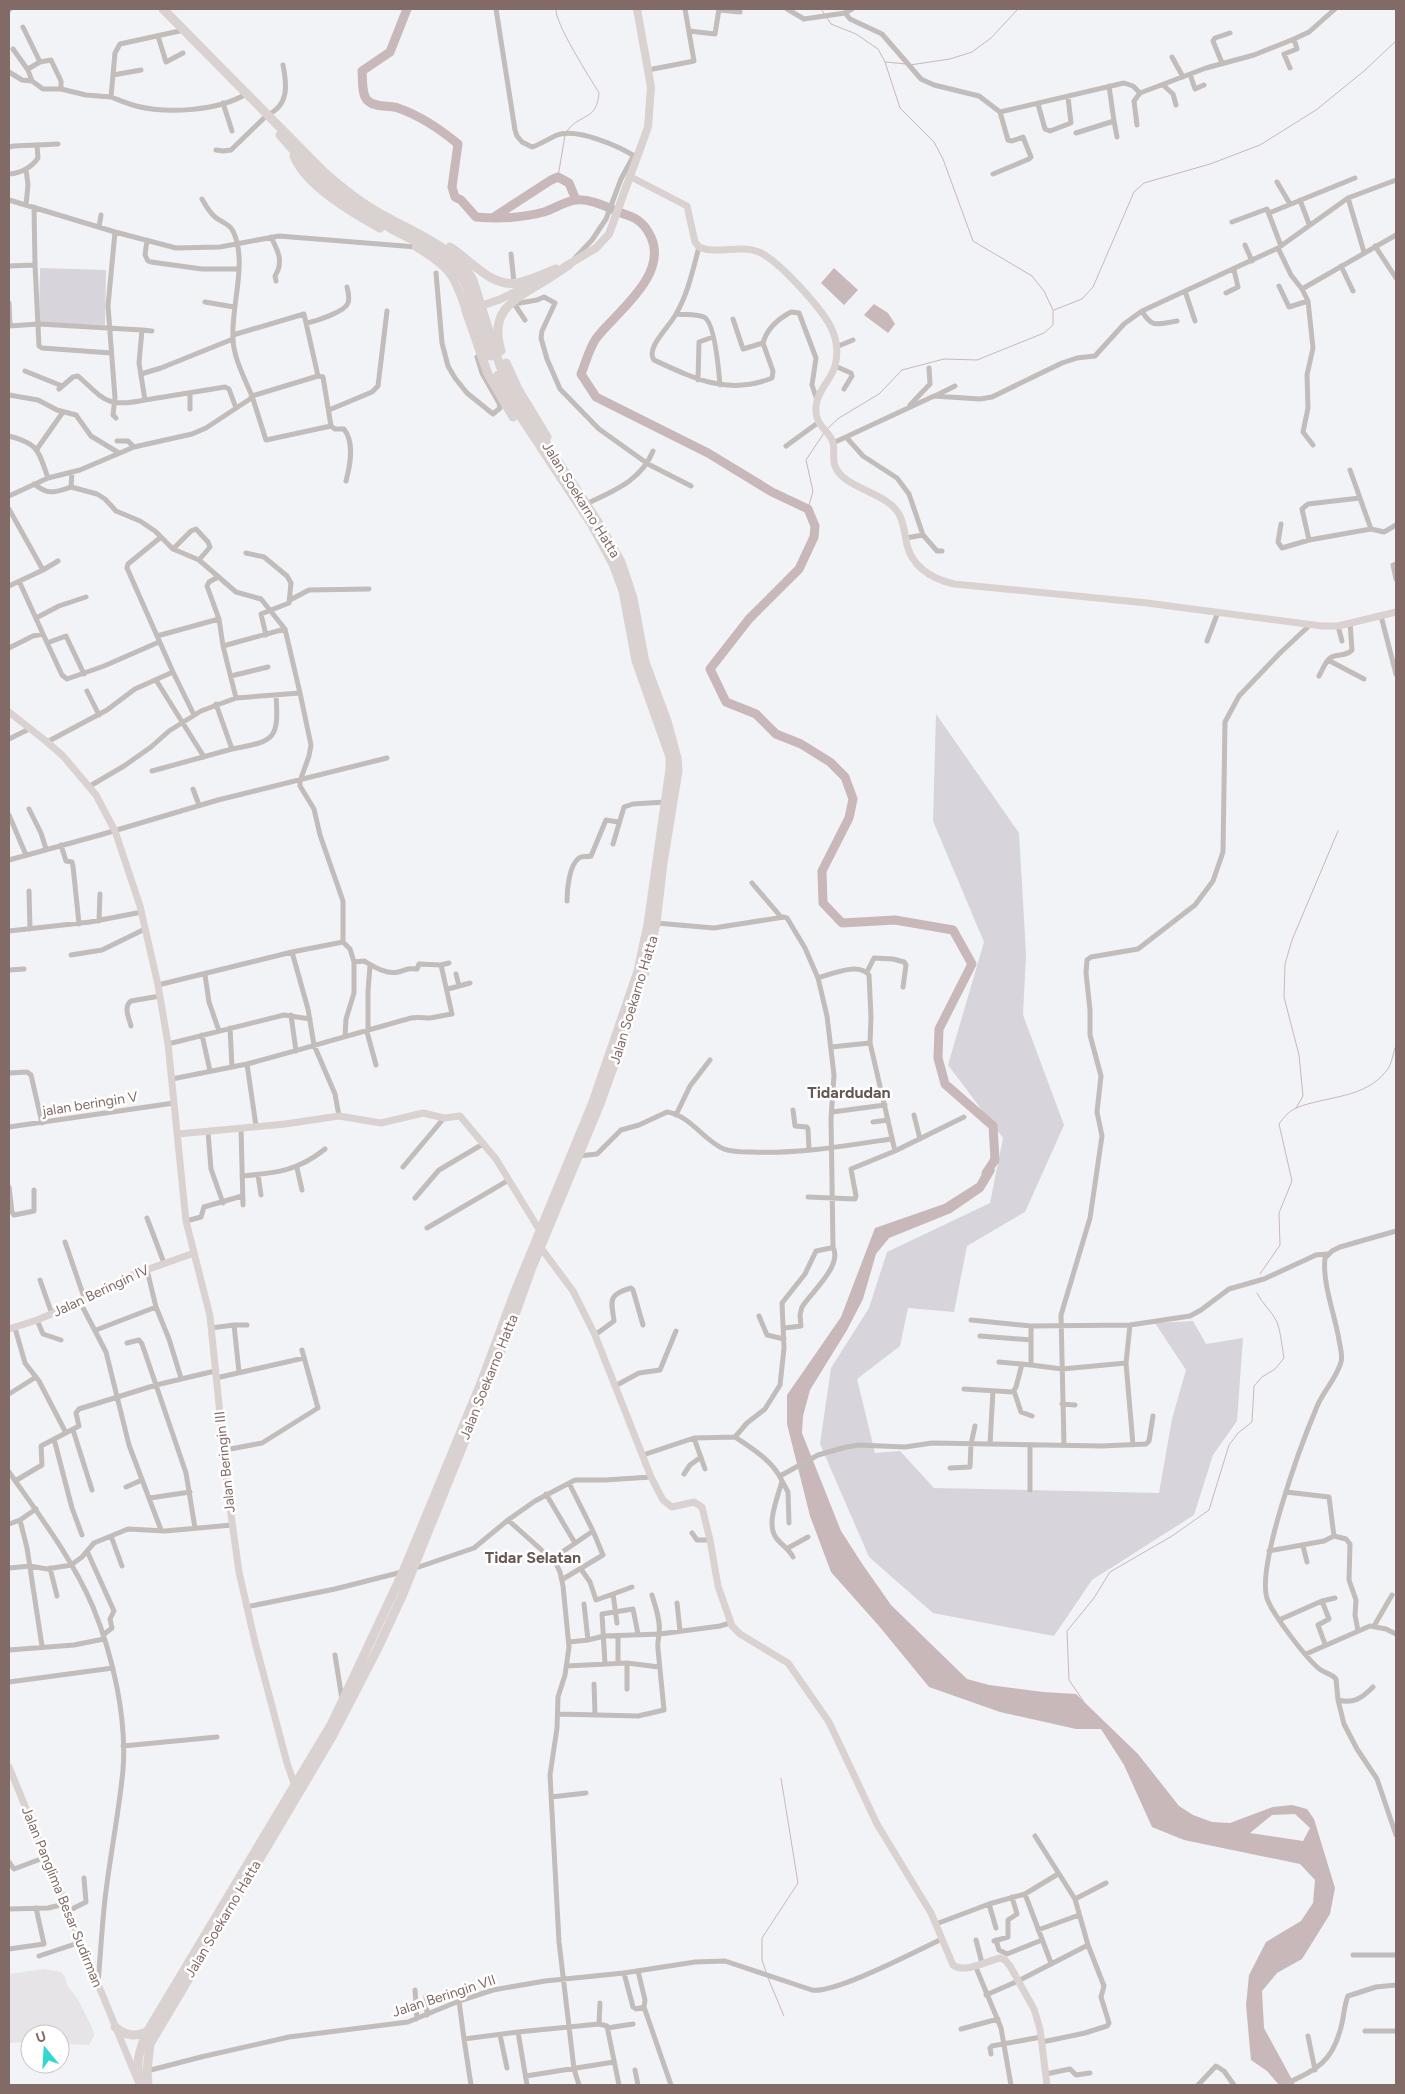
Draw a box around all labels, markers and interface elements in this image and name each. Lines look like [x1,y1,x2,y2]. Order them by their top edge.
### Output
street label: Jalan Soekarno Hatta [538,439,624,561]
street label: Jalan Soekarno Hatta [606,934,662,1066]
district label: Tidardudan [807,1083,891,1102]
street label: jalan beringin V [40,1088,139,1120]
street label: Jalan Beringin IV [50,1261,152,1321]
street label: Jalan Soekarno Hatta [456,1312,522,1442]
street label: Jalan Beringin III [211,1410,239,1514]
district label: Tidar Selatan [485,1548,581,1567]
street label: Jalan Panglima Besar Sudirman [18,1804,106,1990]
street label: Jalan Soekarno Hatta [181,1857,265,1981]
street label: Jalan Beringin VII [390,1971,498,2021]
north arrow [20,2024,70,2074]
text: U [34,2028,48,2047]

